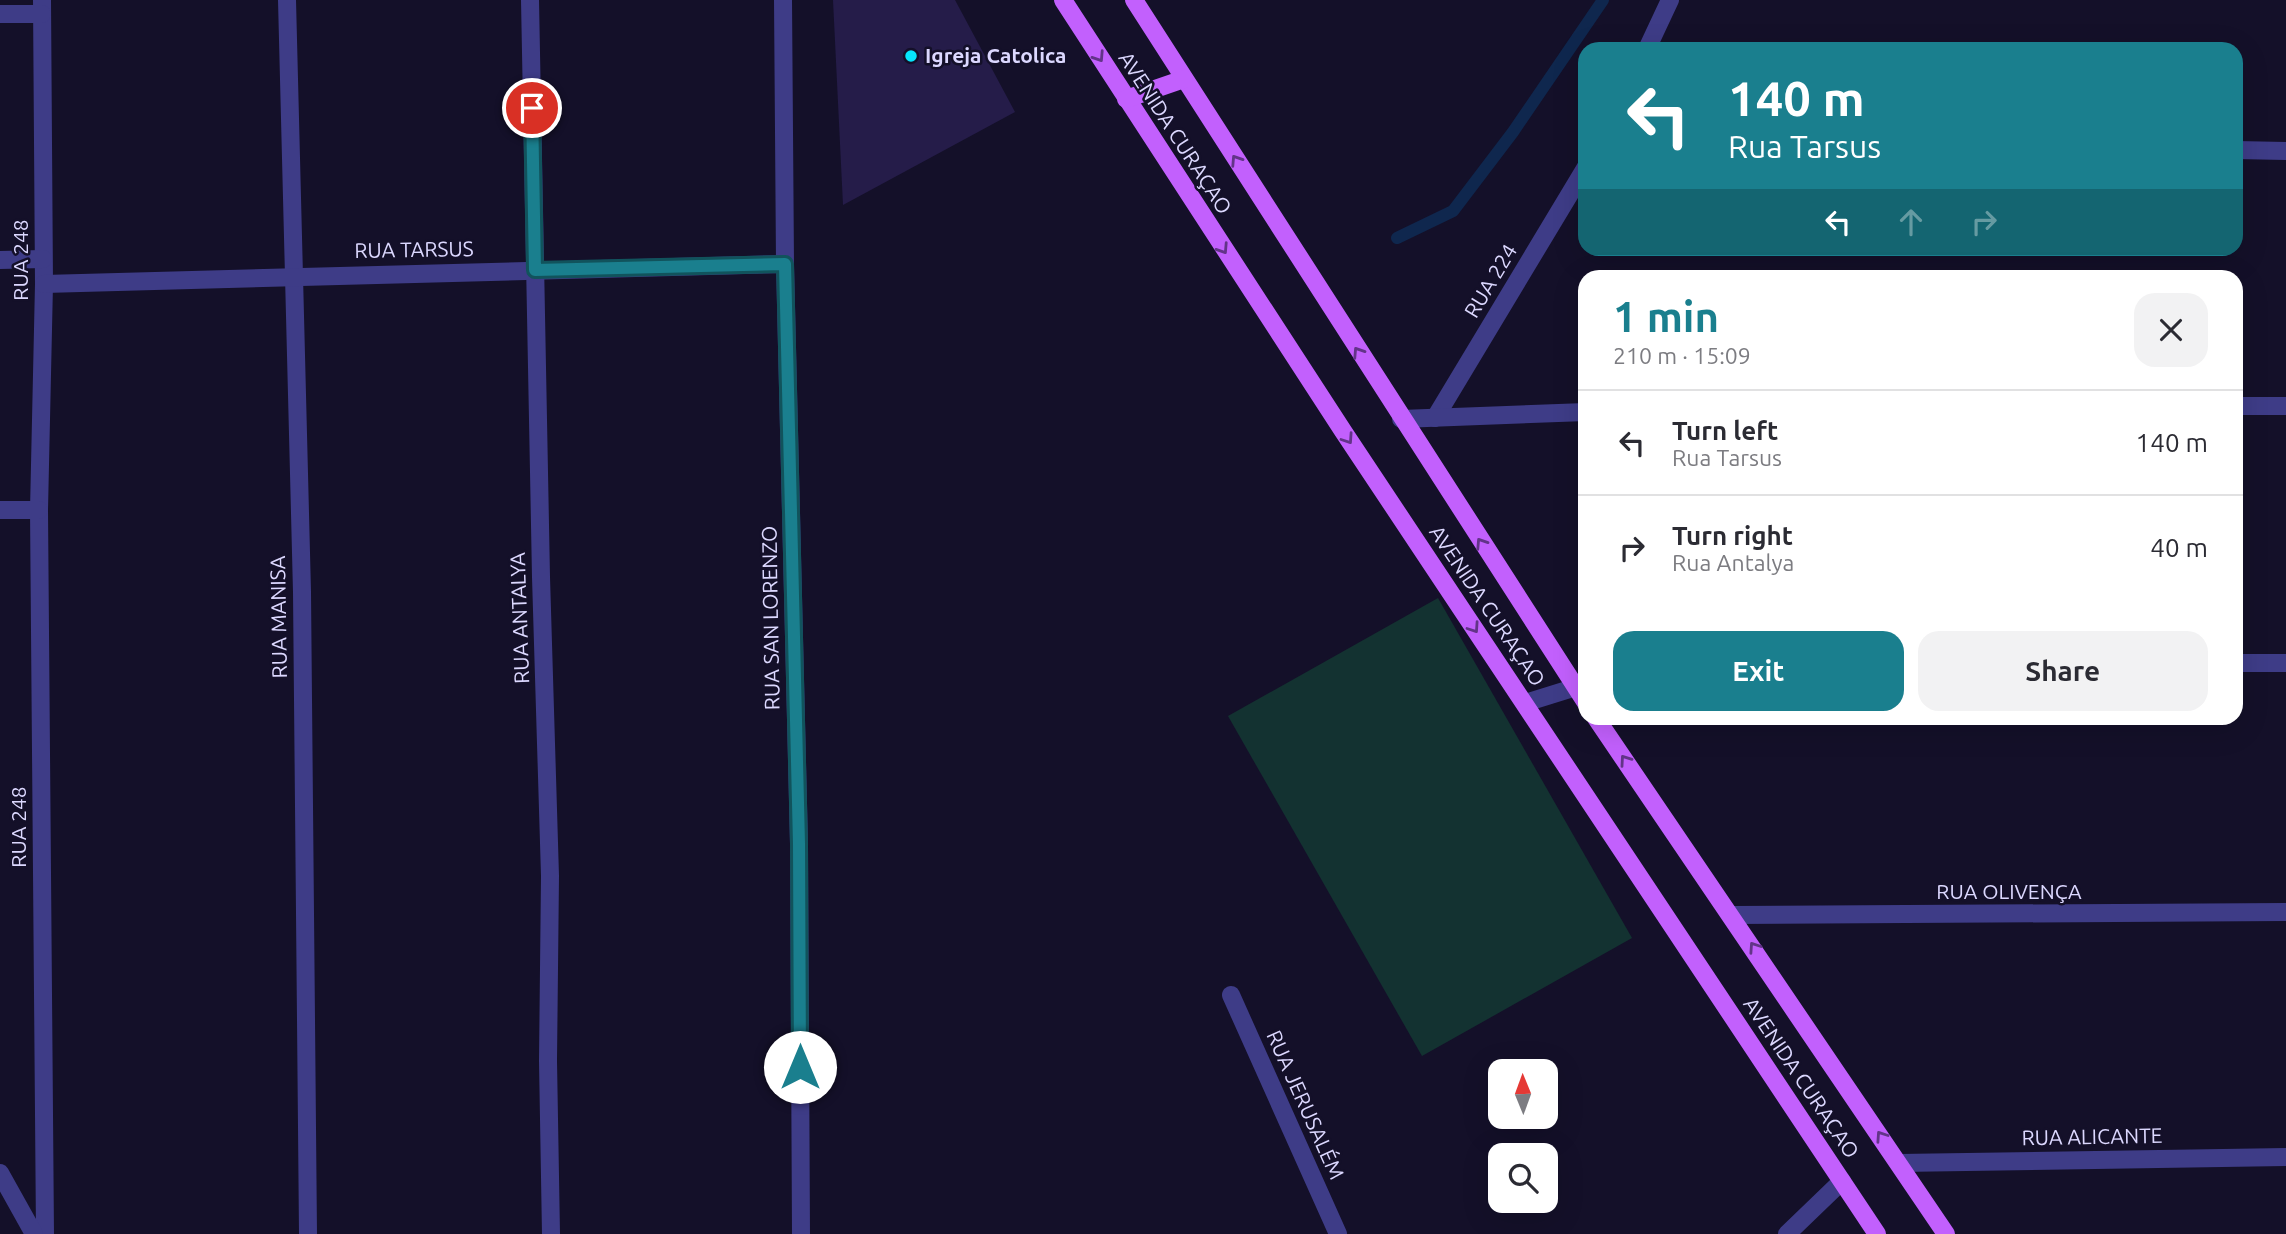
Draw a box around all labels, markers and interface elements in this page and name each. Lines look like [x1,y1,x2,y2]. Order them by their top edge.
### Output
place label: Igreja Catolica [925,43,1066,67]
street label: AVENIDA CURAÇAO [1114,47,1237,218]
marker: Igreja Catolica [903,48,919,64]
one-way arrow [1091,50,1104,63]
icon: left [1613,70,1704,161]
text: 140 m [1728,70,1865,125]
pin [502,78,562,138]
icon: arrive [513,89,551,127]
text: Rua Tarsus [1728,128,1881,164]
one-way arrow [1231,155,1244,168]
icon: left [1819,203,1857,241]
icon: ahead [1892,203,1930,241]
icon: right [1965,203,2003,241]
street label: RUA 248 [8,219,32,301]
street label: RUA TARSUS [354,236,474,262]
street label: RUA 224 [1459,239,1521,322]
one-way arrow [1215,241,1228,254]
text: 1 min [1613,293,1719,340]
button: close [2134,293,2208,367]
text: 210 m · 15:09 [1613,343,1751,368]
one-way arrow [1353,346,1366,359]
text: Turn left [1672,416,1778,445]
icon: left [1613,424,1651,462]
text: 140 m [2136,428,2208,457]
one-way arrow [1340,431,1353,444]
text: Rua Tarsus [1672,445,1782,470]
street label: AVENIDA CURAÇAO [1425,521,1550,690]
text: Turn right [1672,521,1793,550]
street label: RUA SAN LORENZO [756,526,784,710]
icon: right [1613,529,1651,567]
text: 40 m [2150,533,2208,562]
one-way arrow [1477,538,1490,551]
text: Rua Antalya [1672,550,1794,575]
street label: RUA ANTALYA [505,552,533,684]
street label: RUA MANISA [265,555,291,679]
one-way arrow [1466,620,1479,633]
button: Exit [1613,631,1904,711]
button: Share [1918,631,2208,711]
one-way arrow [1621,755,1633,768]
street label: RUA 248 [6,786,30,868]
street label: RUA OLIVENÇA [1936,879,2082,903]
one-way arrow [1749,942,1762,955]
street label: AVENIDA CURAÇAO [1739,993,1864,1162]
street label: RUA JERUSALÉM [1262,1026,1350,1183]
position arrow [763,1030,837,1104]
north arrow [1488,1059,1558,1129]
map controls [1488,1059,1558,1213]
street label: RUA ALICANTE [2021,1123,2163,1149]
one-way arrow [1877,1131,1889,1144]
button: search [1488,1143,1558,1213]

